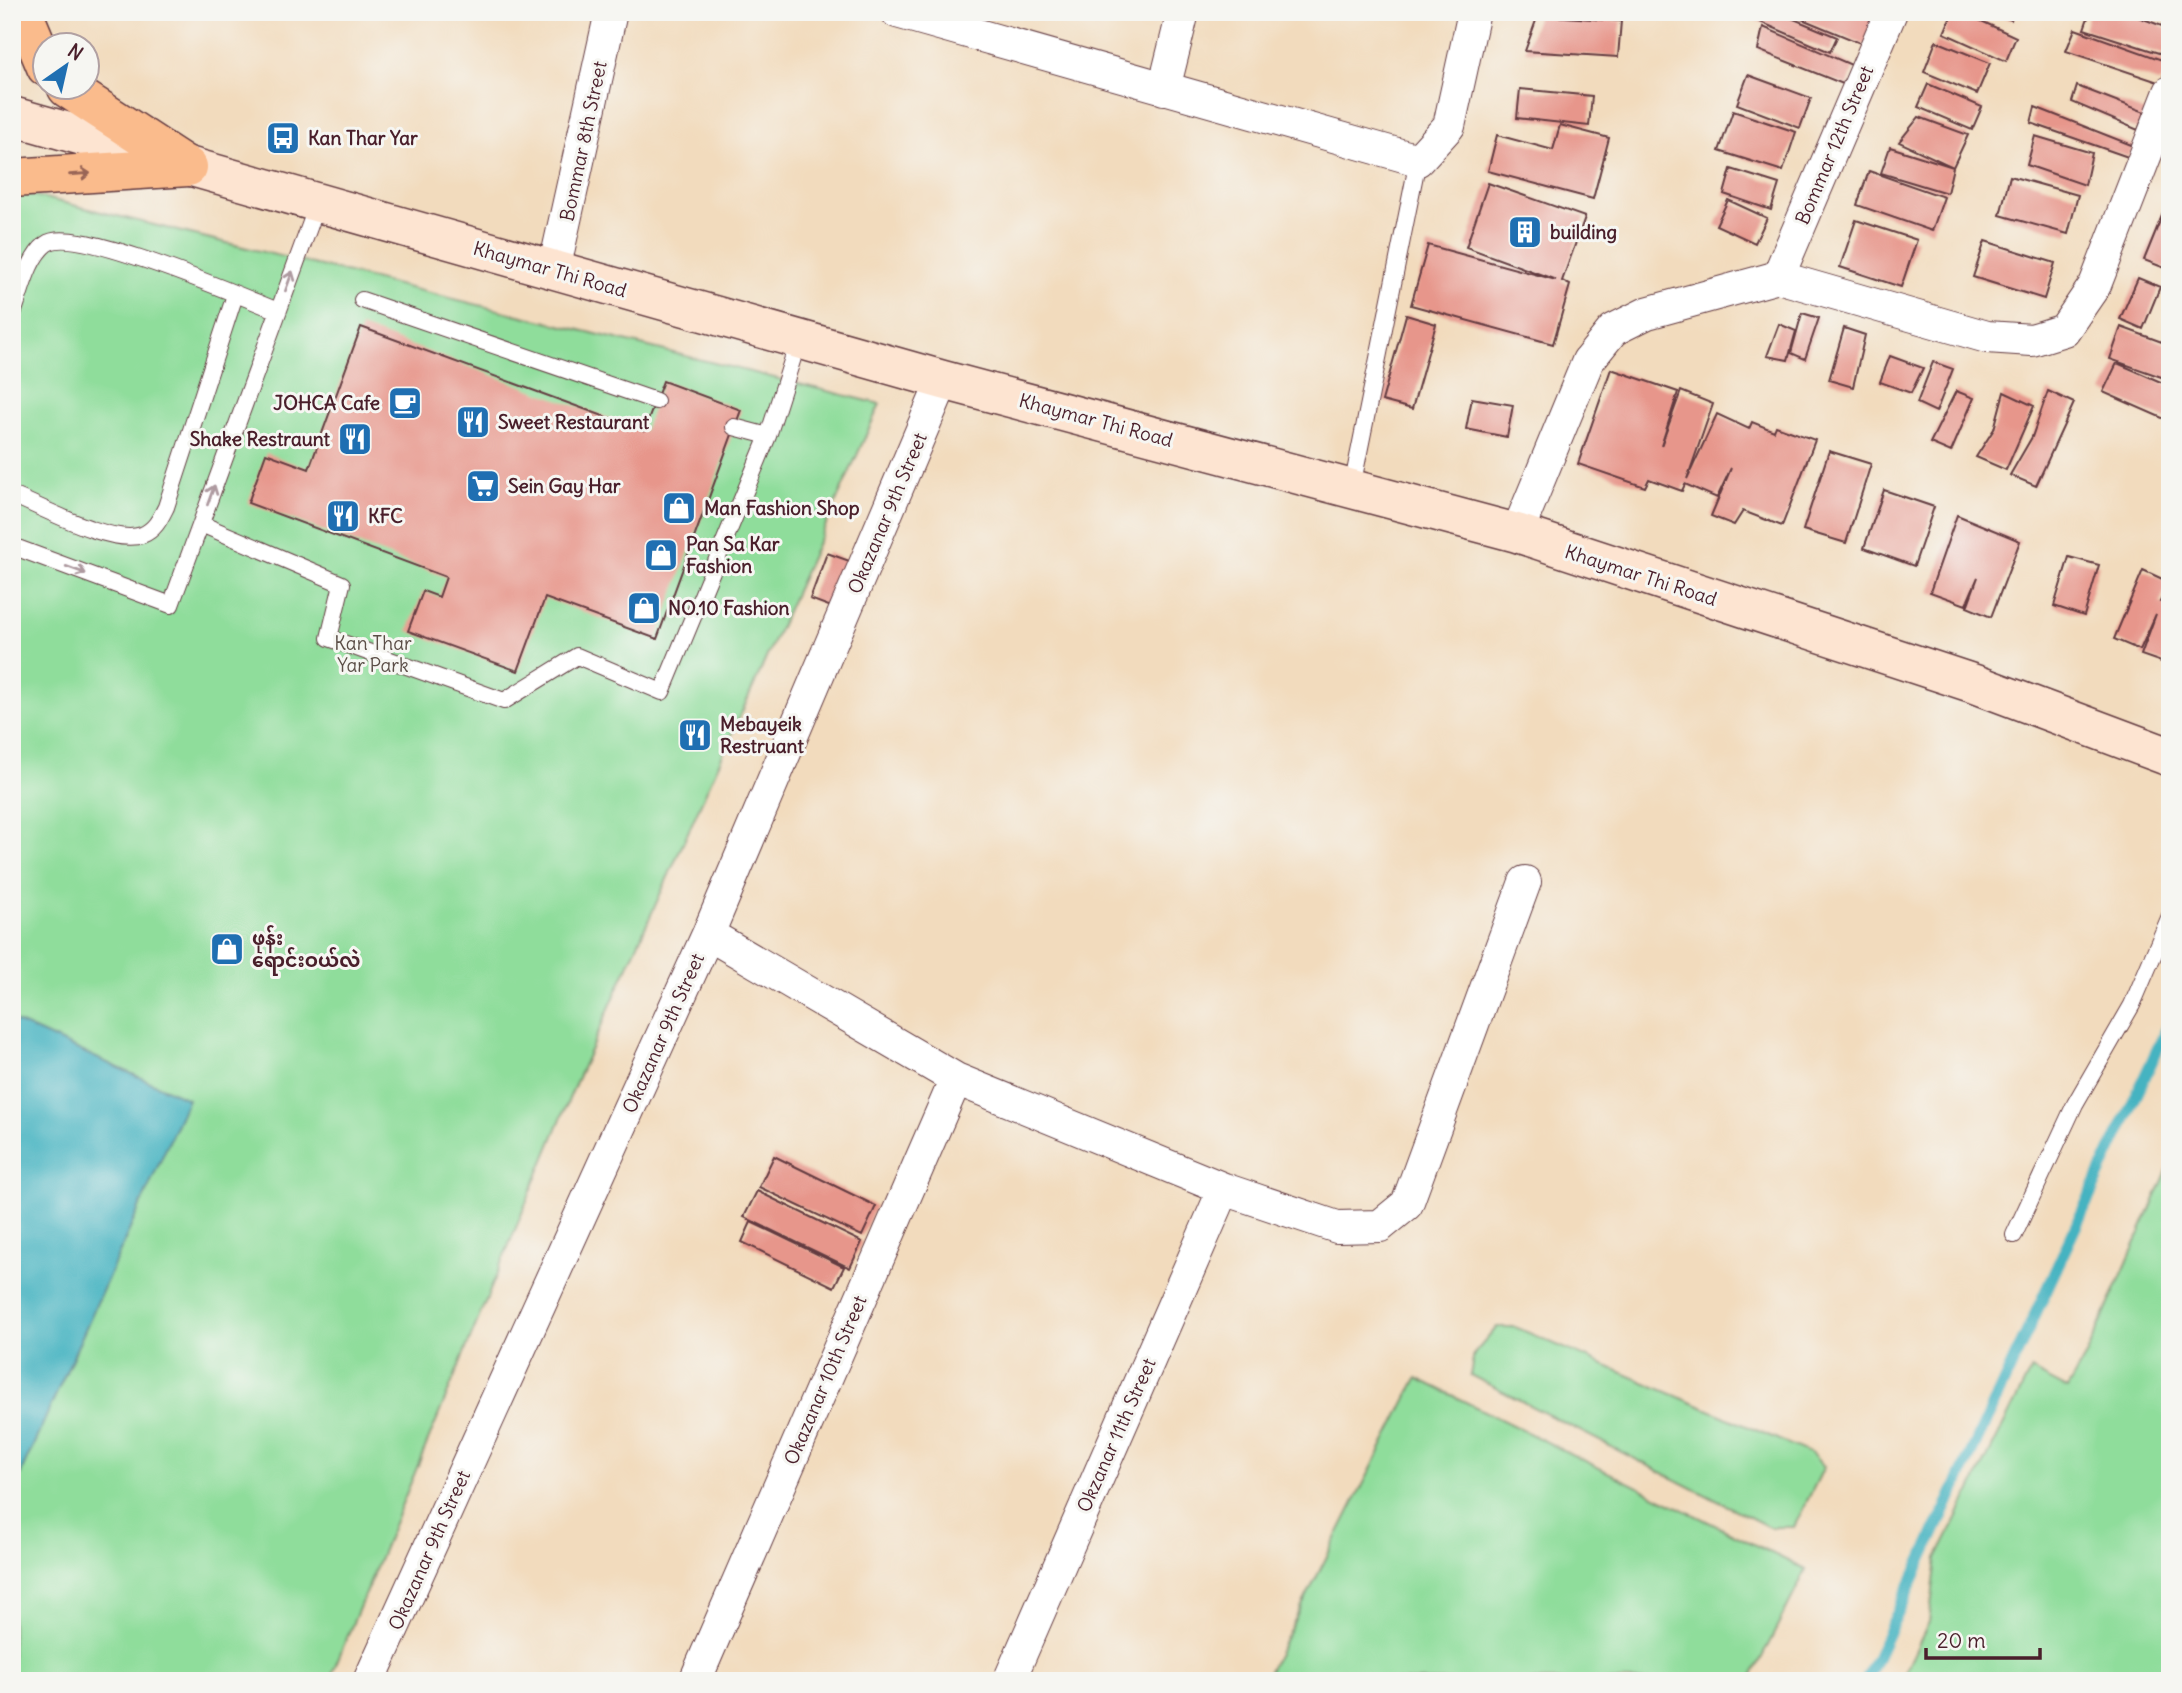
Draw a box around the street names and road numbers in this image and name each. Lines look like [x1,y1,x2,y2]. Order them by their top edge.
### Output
street label: Bommar 8th Street [554,59,612,223]
street label: Bommar 12th Street [1790,62,1878,228]
street label: Khaymar Thi Road [471,236,629,302]
street label: Khaymar Thi Road [1016,388,1176,452]
street label: Okazanar 9th Street [842,429,932,597]
street label: Khaymar Thi Road [1562,539,1720,611]
street label: Okazanar 9th Street [617,949,709,1117]
street label: Okazanar 10th Street [778,1292,872,1468]
street label: Okzanar 11th Street [1071,1354,1161,1516]
street label: Okazanar 9th Street [383,1466,475,1634]

